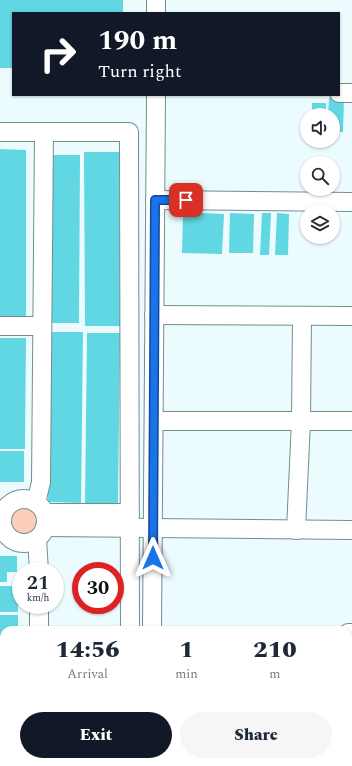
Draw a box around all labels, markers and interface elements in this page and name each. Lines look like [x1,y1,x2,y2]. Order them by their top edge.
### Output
text: 190 m [98,19,177,62]
icon: right [32,28,84,80]
text: Turn right [98,58,181,85]
map controls [300,108,340,244]
button: sound [300,108,340,148]
button: search [300,156,340,196]
pin [169,183,203,217]
icon: arrive [175,189,197,211]
button: layers [300,204,340,244]
position arrow [132,537,174,579]
speed limit sign: 30 [72,562,124,614]
text: 21 [27,568,49,598]
text: km/h [27,590,49,606]
text: 14:56 [55,632,120,668]
text: 1 [179,632,194,668]
text: 210 [253,632,297,668]
text: Arrival [67,664,108,684]
text: min [175,664,198,684]
text: m [269,664,281,684]
button: Exit [20,712,172,758]
button: Share [180,712,332,758]

